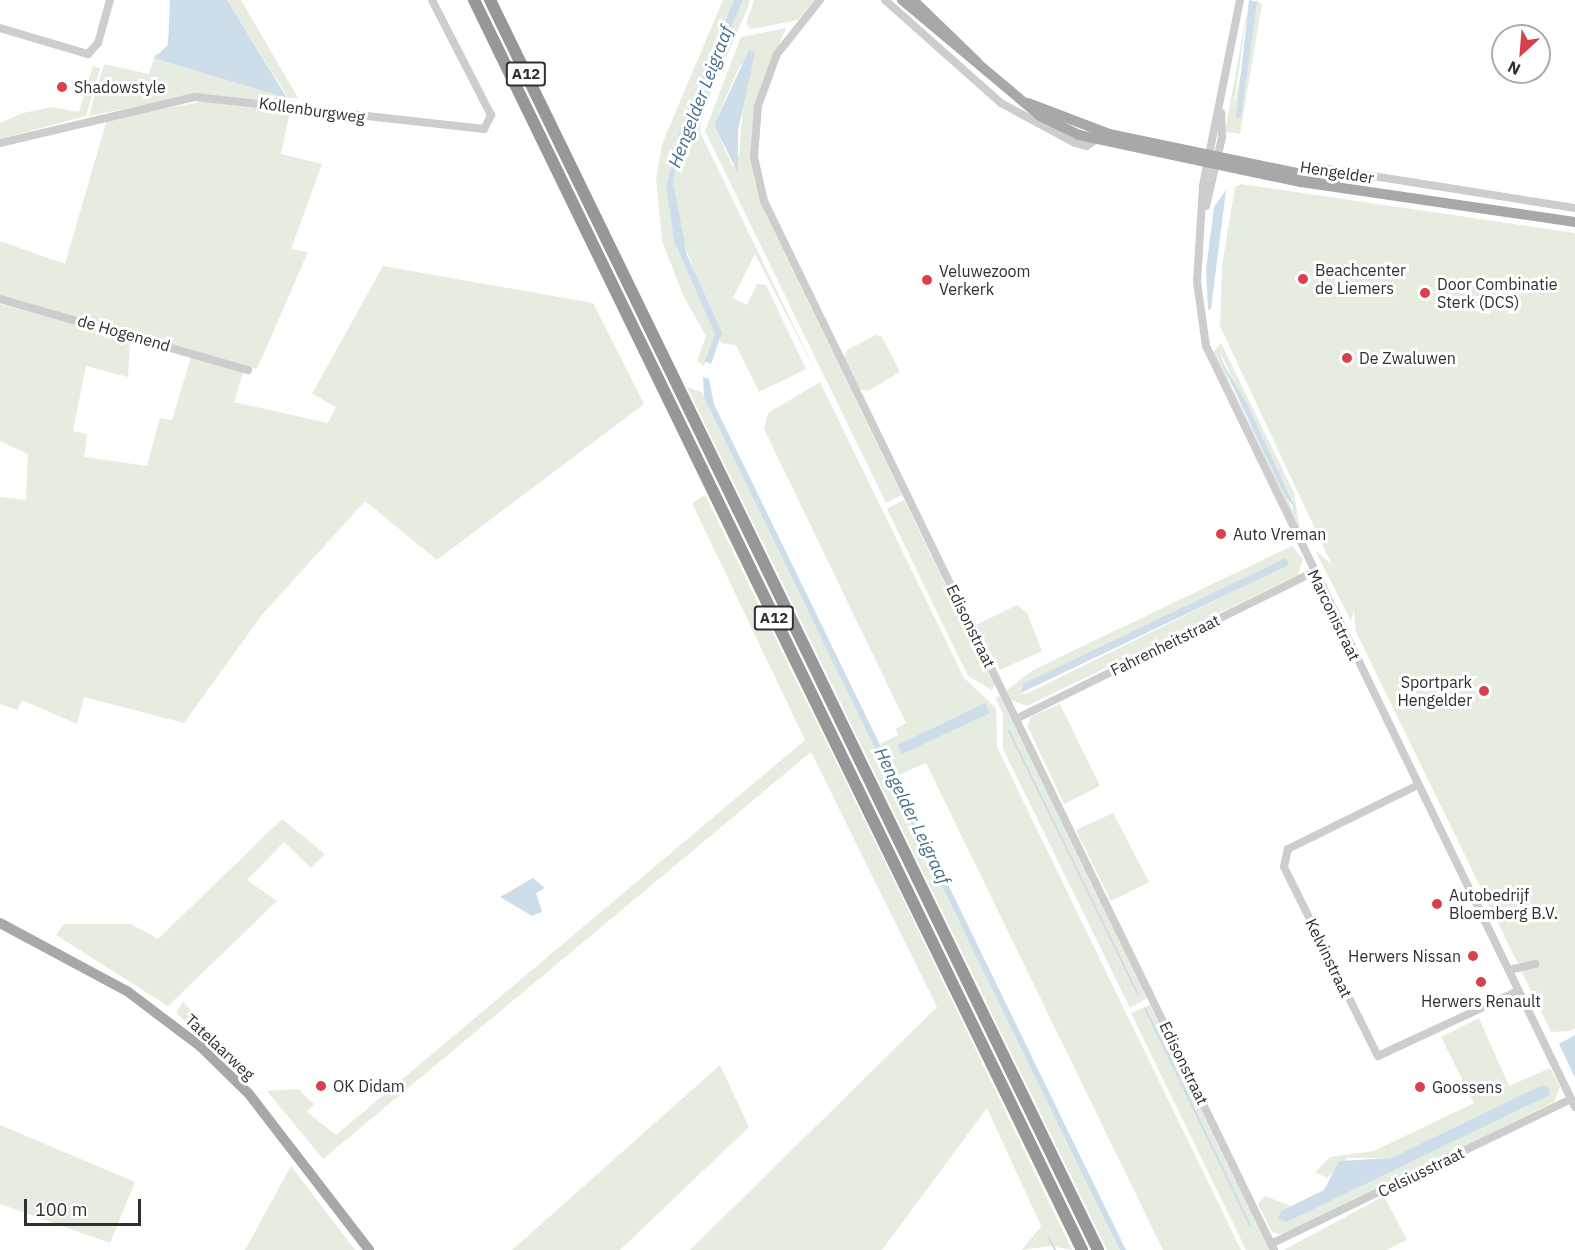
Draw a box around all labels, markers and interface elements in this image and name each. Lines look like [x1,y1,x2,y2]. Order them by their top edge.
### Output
water label: Hengelder Leigraaf [664,23,738,171]
north arrow [1491,24,1551,84]
text: N [1504,57,1524,80]
road number: A12 [505,62,547,86]
place label: Shadowstyle [74,77,166,97]
marker: Shadowstyle [55,80,69,94]
street label: Kollenburgweg [258,93,366,127]
street label: Hengelder [1299,157,1375,187]
place label: Beachcenter de Liemers [1315,260,1406,298]
place label: Veluwezoom Verkerk [939,261,1031,299]
marker: Beachcenter de Liemers [1296,272,1310,286]
marker: Veluwezoom Verkerk [920,273,934,287]
place label: Door Combinatie Sterk (DCS) [1437,274,1557,312]
marker: Door Combinatie Sterk (DCS) [1418,286,1432,300]
street label: de Hogenend [75,311,173,355]
place label: De Zwaluwen [1359,348,1456,368]
marker: De Zwaluwen [1340,351,1354,365]
place label: Auto Vreman [1233,524,1326,544]
marker: Auto Vreman [1214,527,1228,541]
street label: Marconistraat [1304,566,1364,664]
street label: Edisonstraat [943,581,999,671]
road number: A12 [753,606,795,630]
street label: Fahrenheitstraat [1107,610,1223,680]
place label: Sportpark Hengelder [1397,672,1472,710]
marker: Sportpark Hengelder [1477,684,1491,698]
water label: Hengelder Leigraaf [869,744,955,888]
place label: Autobedrijf Bloemberg B.V. [1449,885,1558,923]
marker: Autobedrijf Bloemberg B.V. [1430,897,1444,911]
street label: Kelvinstraat [1302,915,1356,1001]
place label: Herwers Nissan [1348,946,1461,966]
marker: Herwers Nissan [1466,949,1480,963]
marker: Herwers Renault [1474,975,1488,989]
place label: Herwers Renault [1421,991,1541,1011]
street label: Tatelaarweg [181,1010,259,1084]
street label: Edisonstraat [1156,1018,1212,1108]
place label: OK Didam [333,1076,405,1096]
place label: Goossens [1432,1077,1502,1097]
marker: OK Didam [314,1079,328,1093]
marker: Goossens [1413,1080,1427,1094]
street label: Celsiusstraat [1375,1143,1467,1201]
scale bar [27,1187,144,1225]
text: 100 m [35,1198,87,1221]

